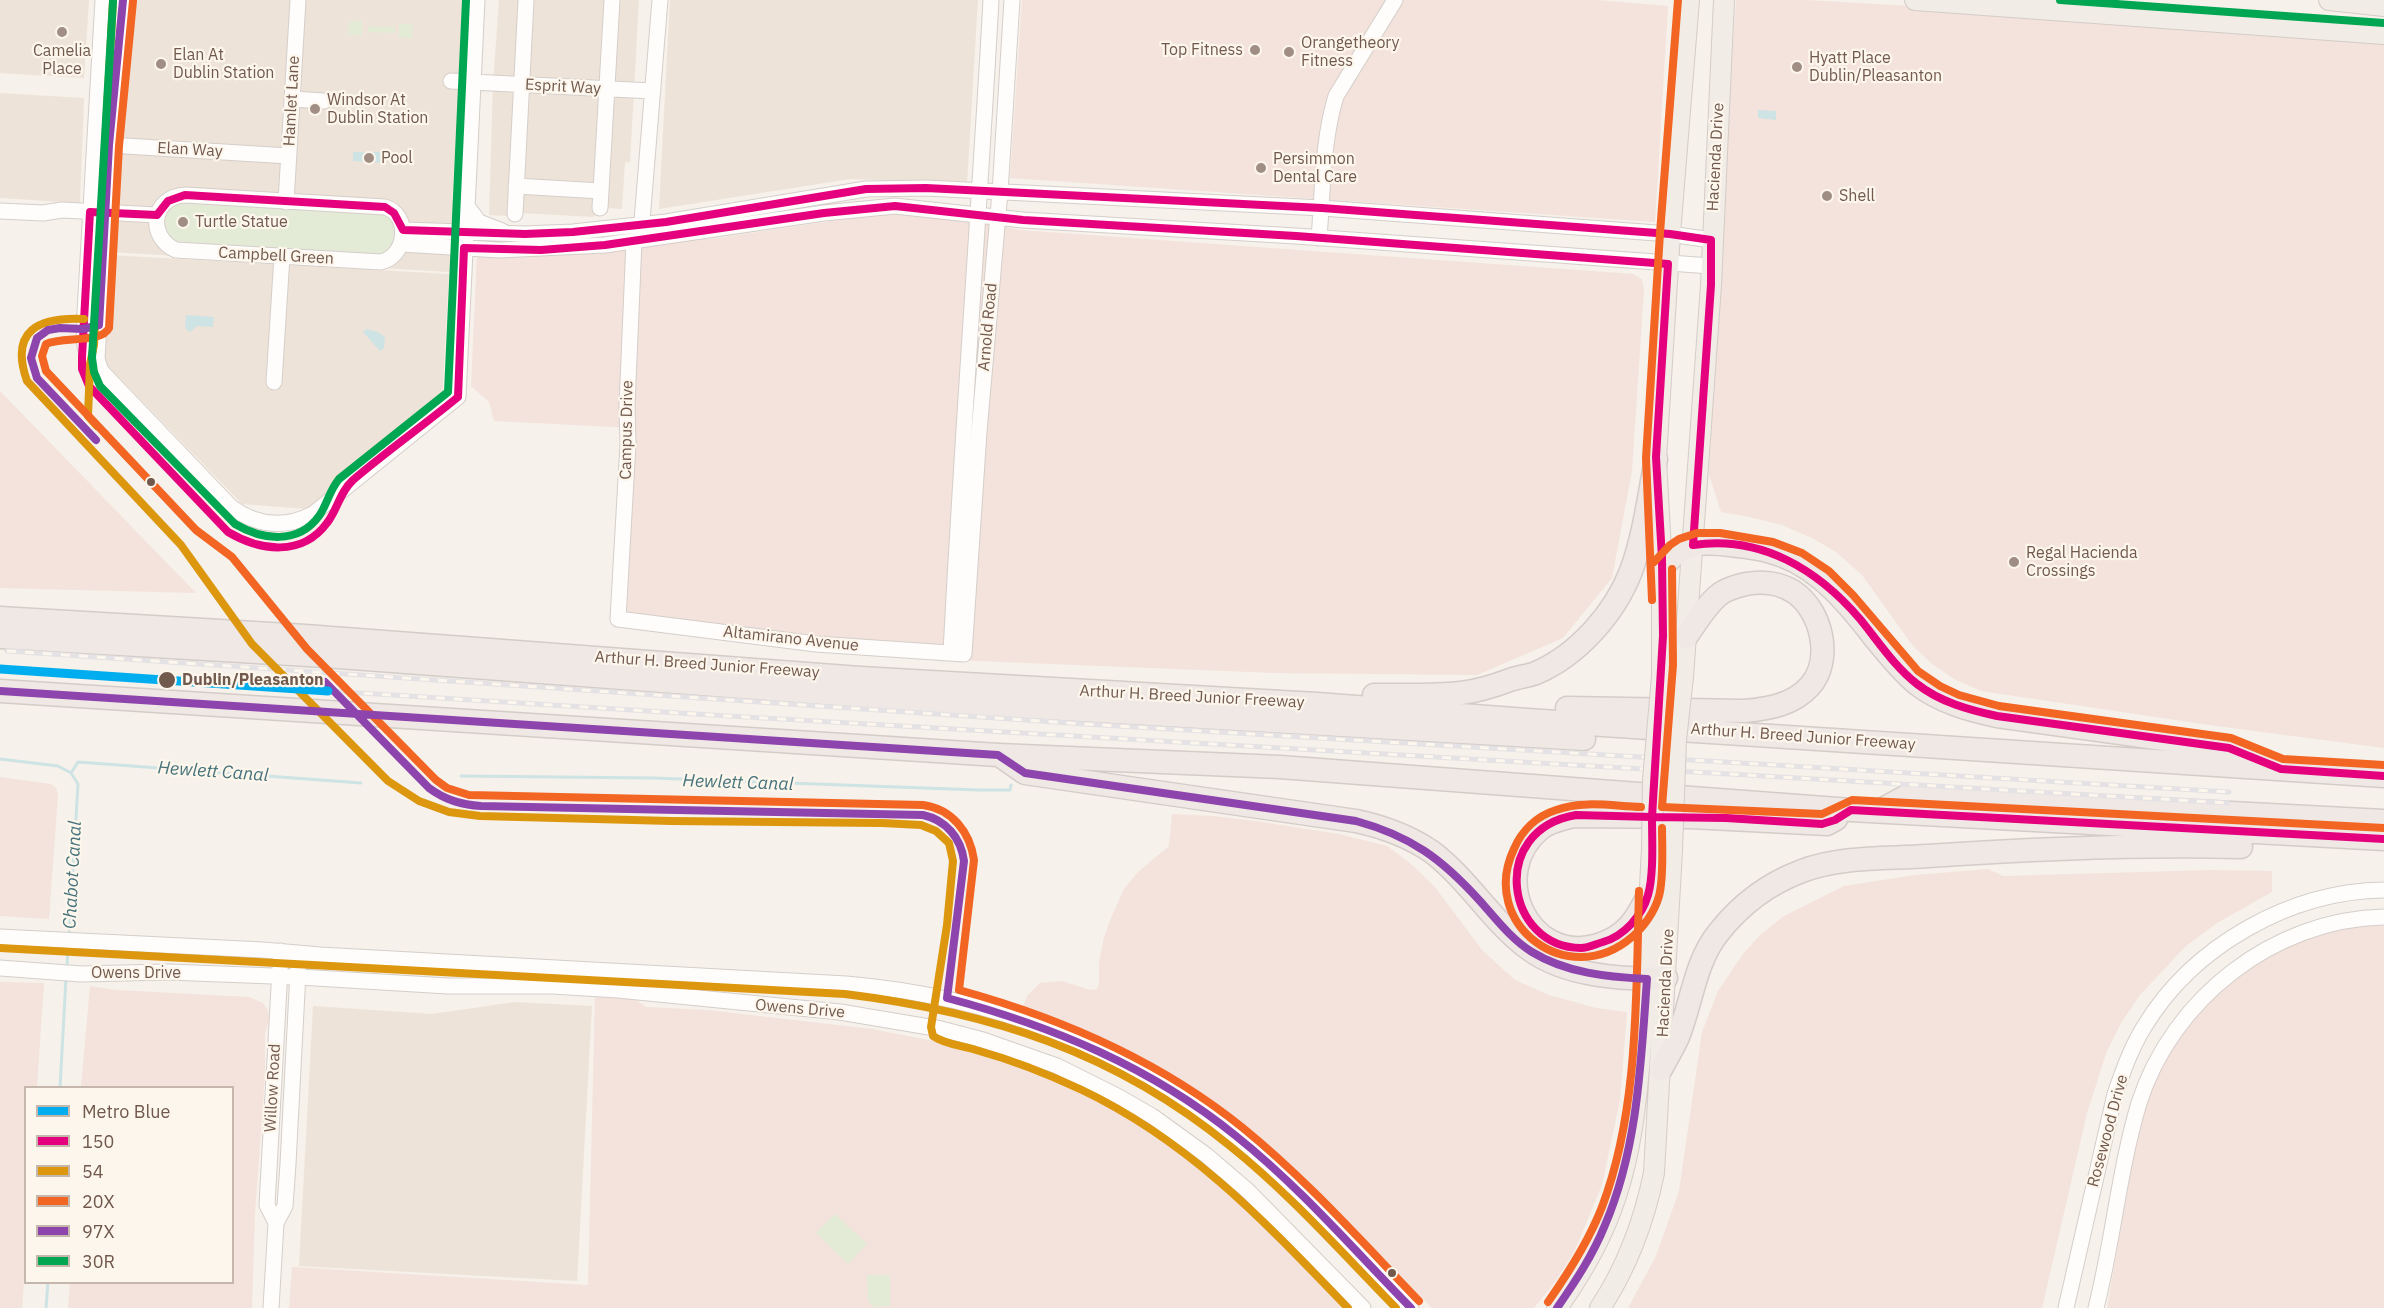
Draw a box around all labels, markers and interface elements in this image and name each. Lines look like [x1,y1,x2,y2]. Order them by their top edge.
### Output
marker: Camelia Place [55,25,69,39]
place label: Orangetheory Fitness [1301,33,1399,71]
place label: Top Fitness [1161,40,1243,60]
place label: Camelia Place [33,41,91,79]
marker: Top Fitness [1248,43,1262,57]
place label: Elan At Dublin Station [173,45,274,83]
marker: Orangetheory Fitness [1282,45,1296,59]
place label: Hyatt Place Dublin/Pleasanton [1809,48,1942,86]
street label: Hamlet Lane [280,55,304,147]
marker: Elan At Dublin Station [154,57,168,71]
marker: Hyatt Place Dublin/Pleasanton [1790,60,1804,74]
street label: Esprit Way [524,75,602,99]
place label: Windsor At Dublin Station [327,90,428,128]
marker: Windsor At Dublin Station [308,102,322,116]
street label: Hacienda Drive [1704,102,1728,212]
street label: Elan Way [157,139,223,161]
place label: Pool [381,148,413,168]
place label: Persimmon Dental Care [1273,149,1357,187]
marker: Pool [362,151,376,165]
marker: Persimmon Dental Care [1254,161,1268,175]
place label: Shell [1839,186,1875,206]
marker: Shell [1820,189,1834,203]
place label: Turtle Statue [195,212,288,232]
marker: Turtle Statue [176,215,190,229]
street label: Campbell Green [218,243,334,269]
street label: Arnold Road [975,282,1001,372]
street label: Campus Drive [617,380,637,480]
unlabelled marker [145,476,157,488]
place label: Regal Hacienda Crossings [2026,543,2137,581]
marker: Regal Hacienda Crossings [2007,555,2021,569]
street label: Altamirano Avenue [722,622,860,656]
street label: Arthur H. Breed Junior Freeway [594,648,820,682]
marker: Dublin/Pleasanton [157,670,177,690]
place label: Dublin/Pleasanton [182,670,324,690]
street label: Arthur H. Breed Junior Freeway [1079,682,1305,712]
street label: Arthur H. Breed Junior Freeway [1690,720,1916,754]
water label: Hewlett Canal [157,757,269,787]
water label: Hewlett Canal [682,770,794,796]
water label: Chabot Canal [59,820,87,930]
street label: Hacienda Drive [1654,928,1678,1038]
street label: Owens Drive [91,963,181,983]
street label: Owens Drive [754,996,846,1022]
street label: Willow Road [261,1043,285,1133]
street label: Rosewood Drive [2084,1073,2132,1189]
legend [24,1086,234,1284]
text: Metro Blue [82,1100,170,1123]
text: 150 [82,1130,114,1153]
text: 54 [82,1160,104,1183]
text: 20X [82,1190,115,1213]
text: 97X [82,1220,115,1243]
text: 30R [82,1250,115,1273]
unlabelled marker [1386,1267,1398,1279]

